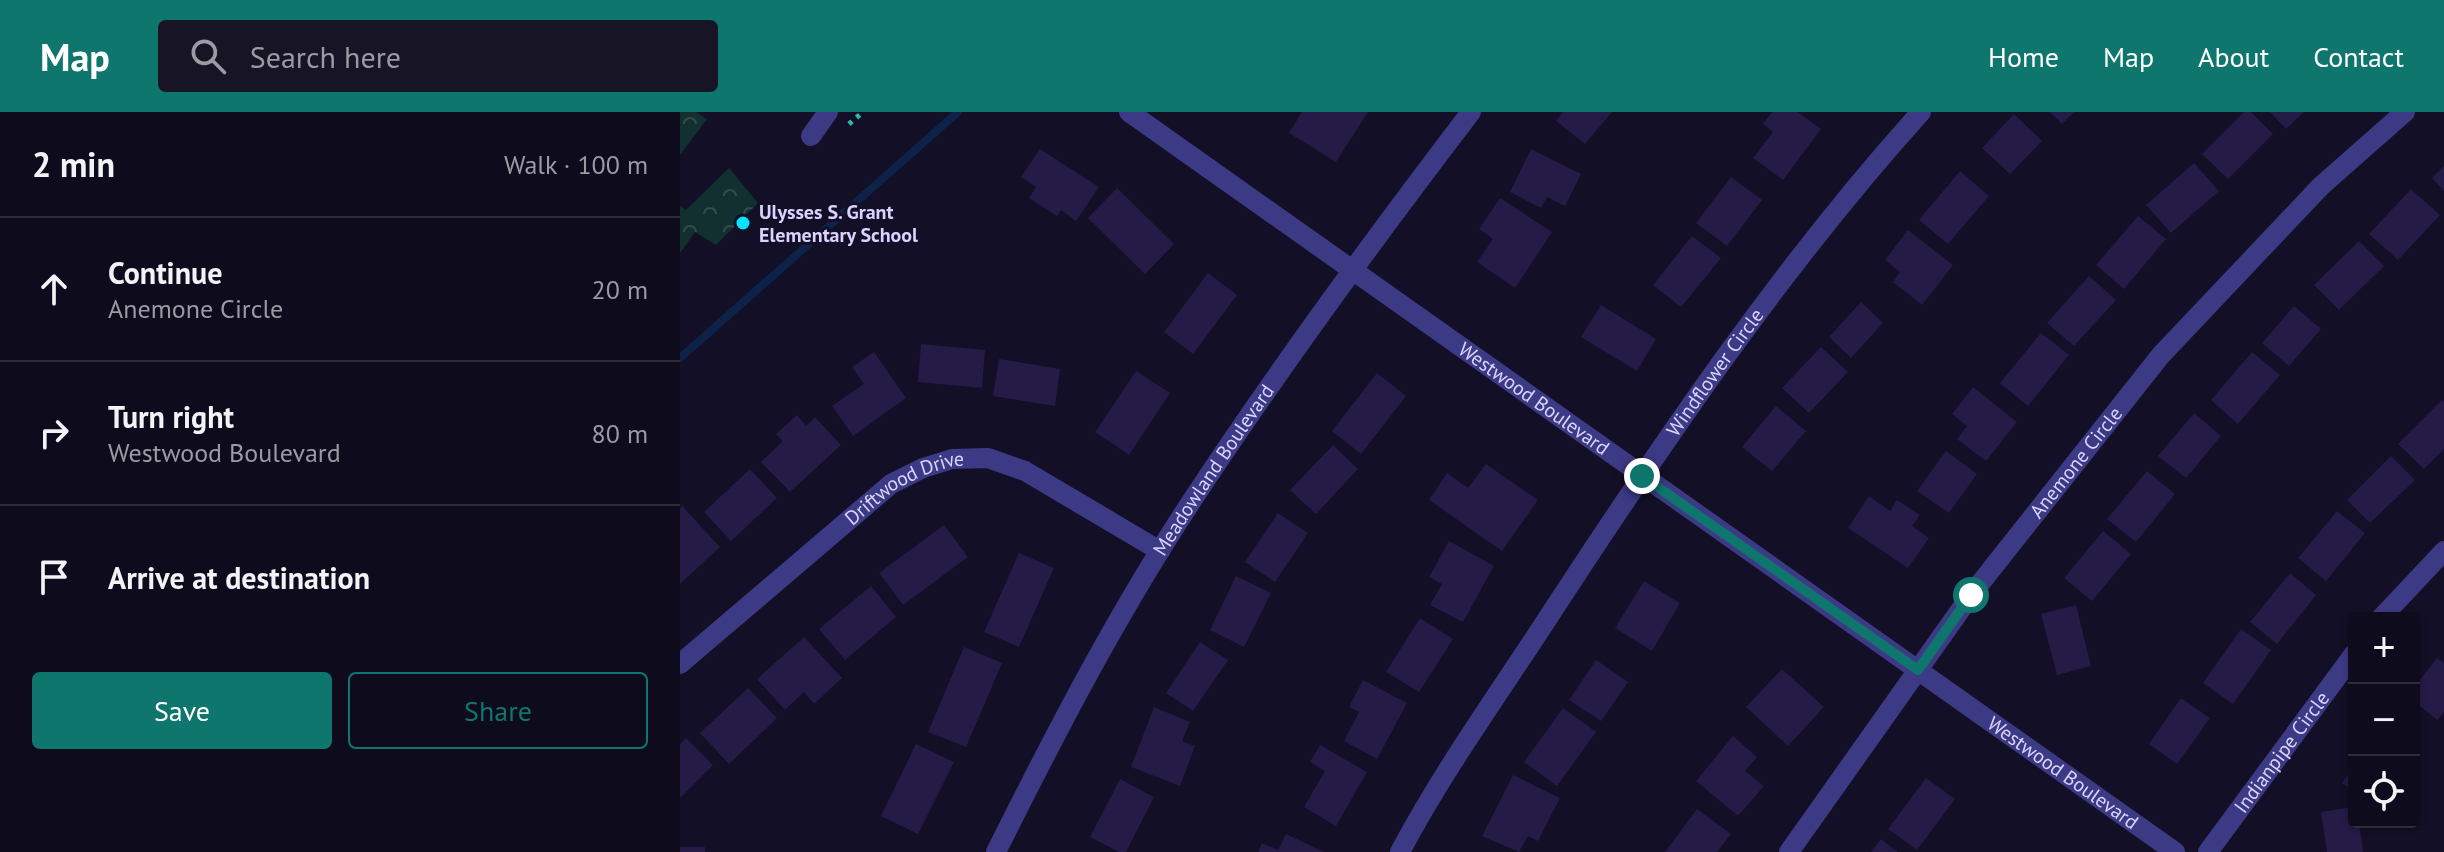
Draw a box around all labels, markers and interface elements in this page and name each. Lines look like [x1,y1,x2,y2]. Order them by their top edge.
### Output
search box [158,20,718,92]
text: Map [40,32,110,81]
icon: search [186,34,230,78]
text: Search here [250,37,401,76]
text: Home [1988,38,2059,75]
text: Map [2103,38,2154,75]
text: About [2198,38,2269,75]
text: Contact [2313,38,2404,75]
text: 2 min [32,142,115,186]
text: Walk · 100 m [504,148,648,181]
place label: Ulysses S. Grant Elementary School [759,199,918,248]
marker: Ulysses S. Grant Elementary School [734,214,752,232]
text: Continue [108,253,222,292]
icon: ahead [32,267,76,311]
text: 20 m [592,273,648,306]
text: Anemone Circle [108,292,283,325]
street label: Windflower Circle [1660,303,1769,441]
street label: Westwood Boulevard [1453,336,1615,461]
street label: Meadowland Boulevard [1147,379,1280,560]
text: Turn right [108,397,234,436]
street label: Anemone Circle [2024,401,2128,523]
icon: right [32,411,76,455]
text: 80 m [592,417,648,450]
text: Westwood Boulevard [108,436,341,469]
street label: Driftwood Drive [839,446,964,531]
route end [1624,458,1660,494]
icon: arrive [32,555,76,599]
text: Arrive at destination [108,558,370,597]
route start [1953,577,1989,613]
map controls [2348,612,2420,828]
button: + [2348,612,2420,684]
button: Save [32,672,332,749]
button: Share [348,672,648,749]
button: − [2348,684,2420,756]
street label: Indianpipe Circle [2228,686,2335,818]
street label: Westwood Boulevard [1982,710,2144,835]
button: locate [2348,756,2420,828]

